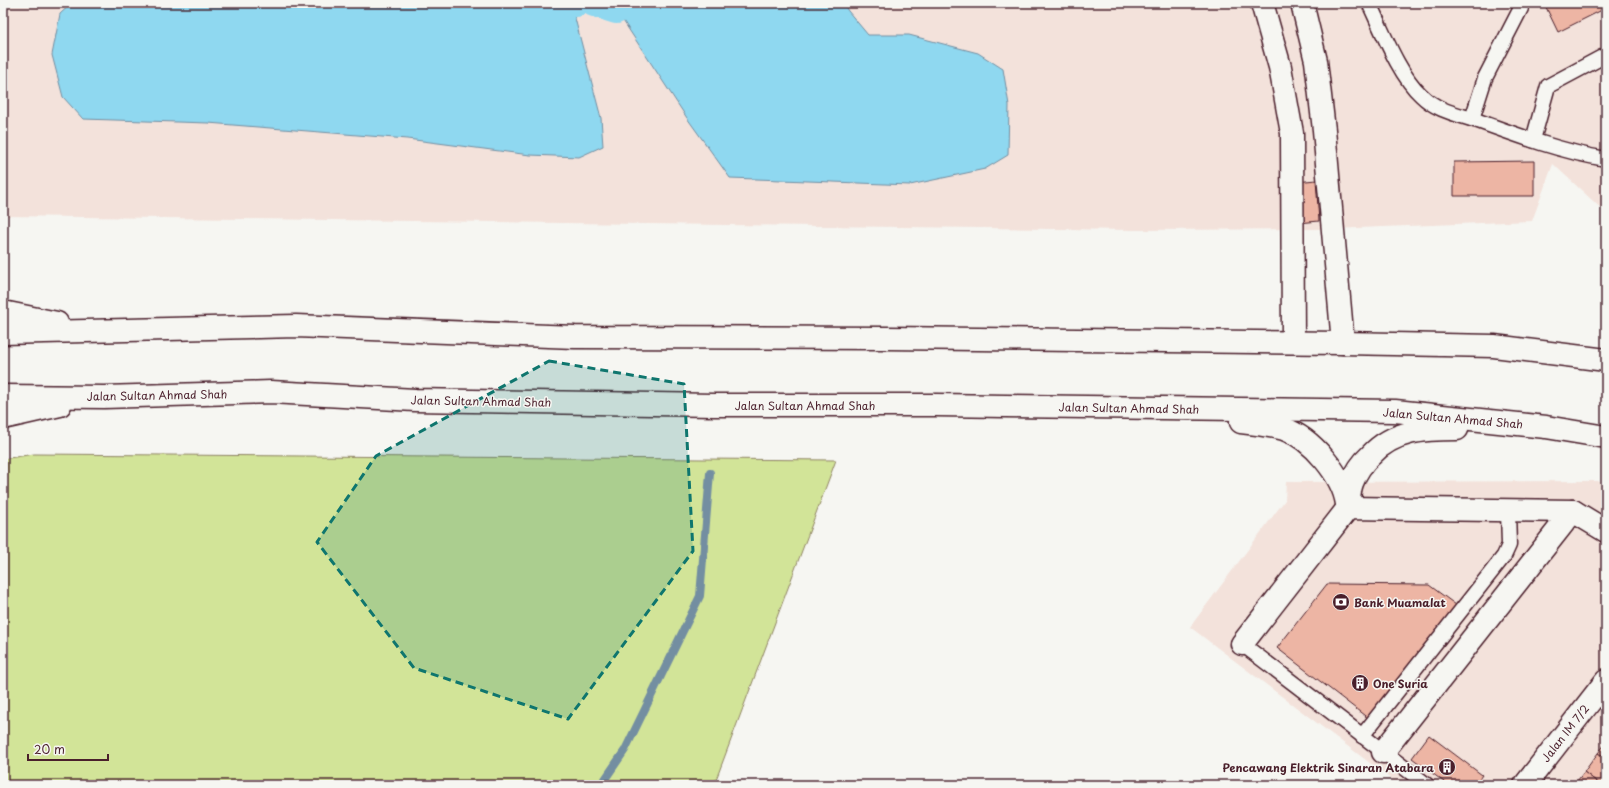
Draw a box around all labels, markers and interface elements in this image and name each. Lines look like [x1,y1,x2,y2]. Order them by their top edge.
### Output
street label: Jalan Sultan Ahmad Shah [87,385,227,405]
street label: Jalan Sultan Ahmad Shah [411,391,551,411]
street label: Jalan Sultan Ahmad Shah [735,397,875,414]
street label: Jalan Sultan Ahmad Shah [1059,398,1199,418]
street label: Jalan Sultan Ahmad Shah [1382,403,1524,433]
bank icon: Bank Muamalat [1331,592,1351,612]
place label: Bank Muamalat [1354,594,1446,611]
building icon: One Suria [1350,673,1370,693]
place label: One Suria [1373,675,1428,692]
street label: Jalan IM 7/2 [1537,700,1593,765]
scale bar [28,736,108,762]
text: 20 m [34,740,65,758]
building icon: Pencawang Elektrik Sinaran Atabara [1437,757,1457,777]
place label: Pencawang Elektrik Sinaran Atabara [1223,759,1434,776]

